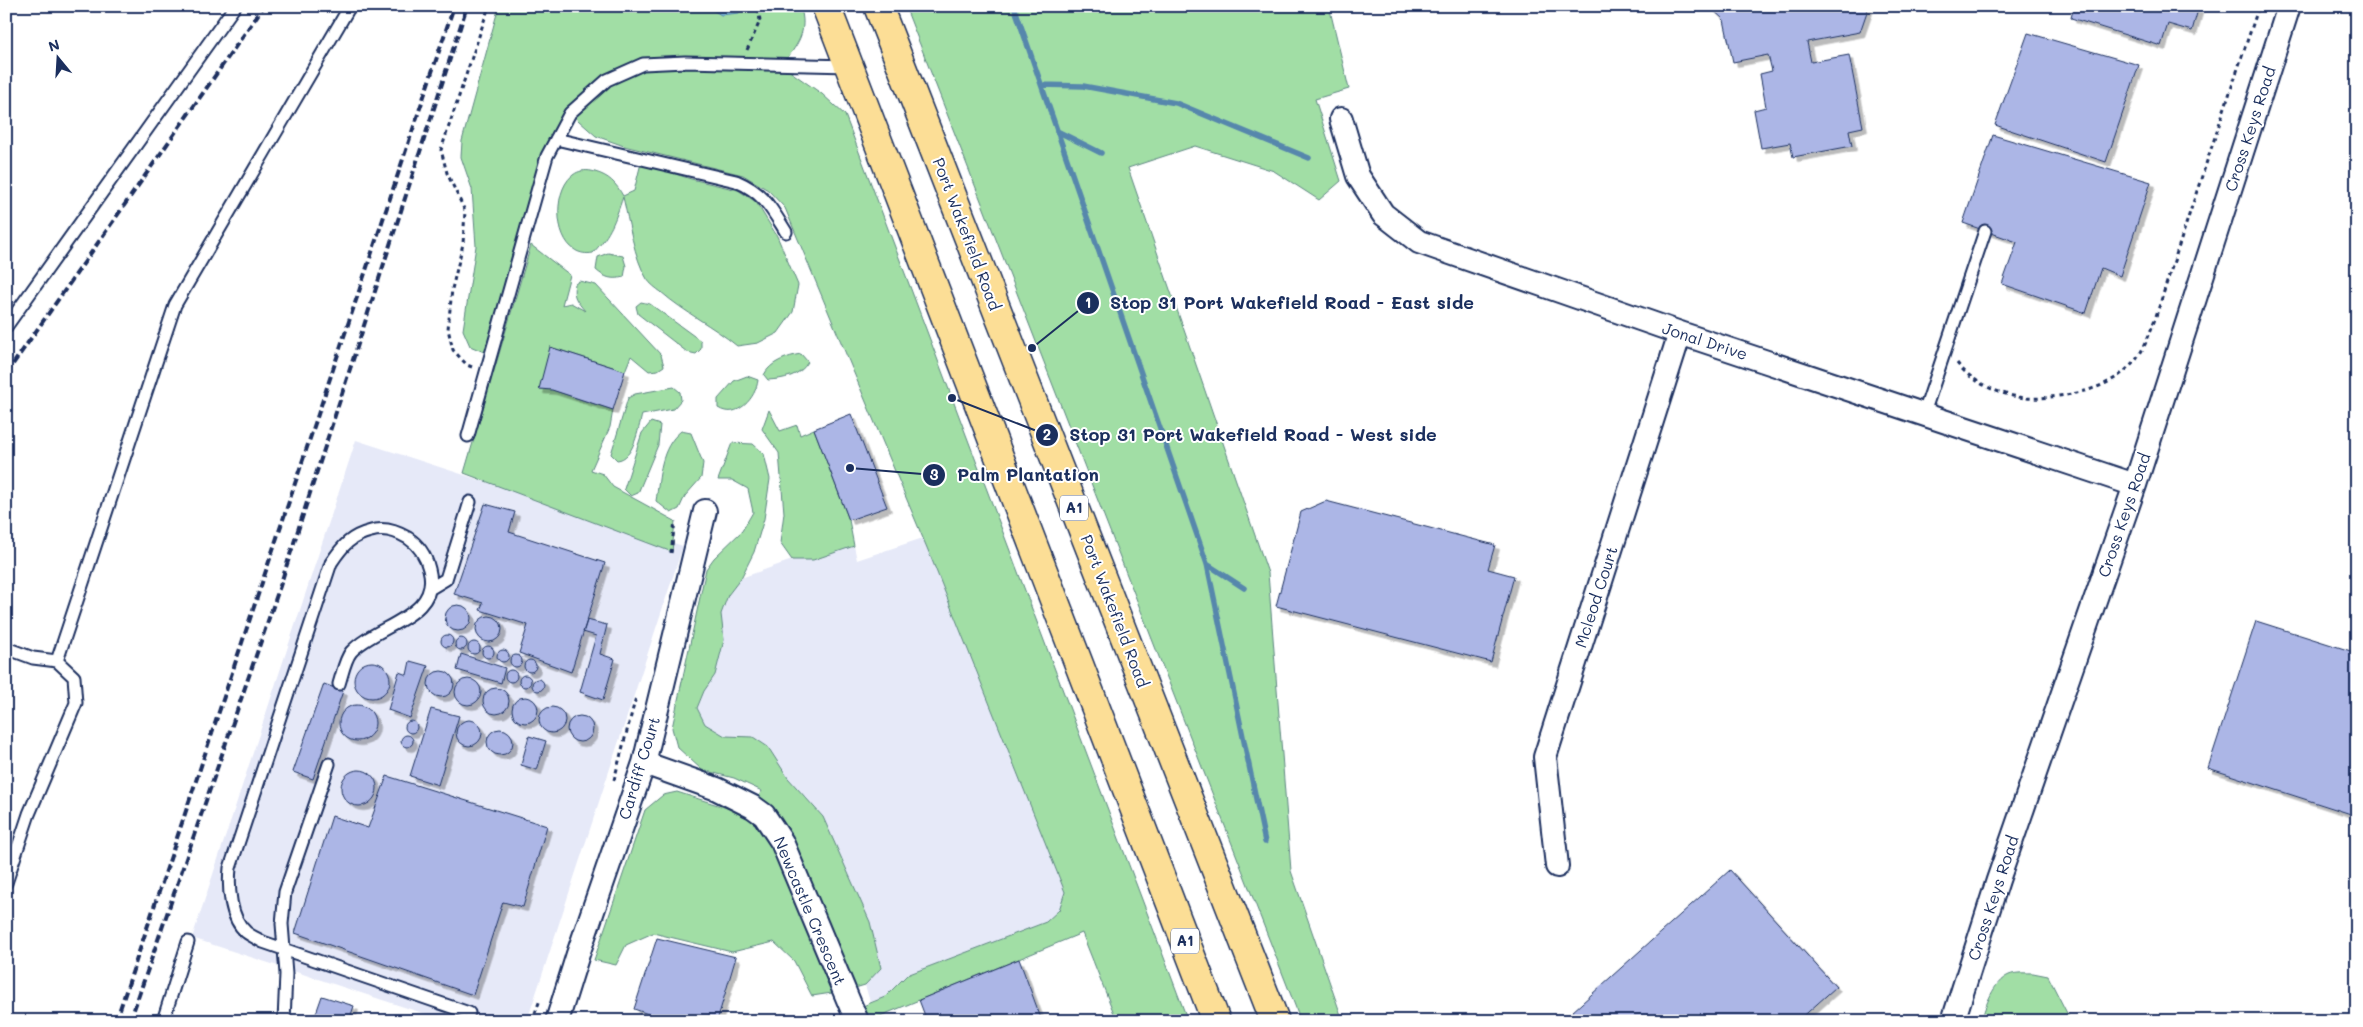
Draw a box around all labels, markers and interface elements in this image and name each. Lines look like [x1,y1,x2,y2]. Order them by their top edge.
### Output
north arrow [32,32,82,82]
text: N [46,34,62,56]
street label: Cross Keys Road [2219,64,2280,194]
street label: Port Wakefield Road [929,154,1006,313]
callout: Stop 31 Port Wakefield Road - East side [1075,287,1484,320]
text: Stop 31 Port Wakefield Road - East side [1110,290,1474,314]
text: 1 [1085,292,1091,312]
street label: Jonal Drive [1660,317,1750,364]
callout: Stop 31 Port Wakefield Road - West side [1034,419,1447,452]
text: Stop 31 Port Wakefield Road - West side [1069,422,1437,446]
text: 2 [1043,424,1051,444]
street label: Cross Keys Road [2092,450,2155,580]
callout: Palm Plantation [922,458,1109,491]
text: Palm Plantation [957,462,1099,486]
text: 3 [929,464,939,484]
road number: A1 [1060,496,1088,520]
street label: Port Wakefield Road [1077,531,1154,690]
street label: Mcleod Court [1569,543,1622,650]
street label: Cardiff Court [613,714,664,822]
street label: Newcastle Crescent [770,833,851,988]
street label: Cross Keys Road [1962,833,2023,963]
road number: A1 [1171,928,1199,954]

